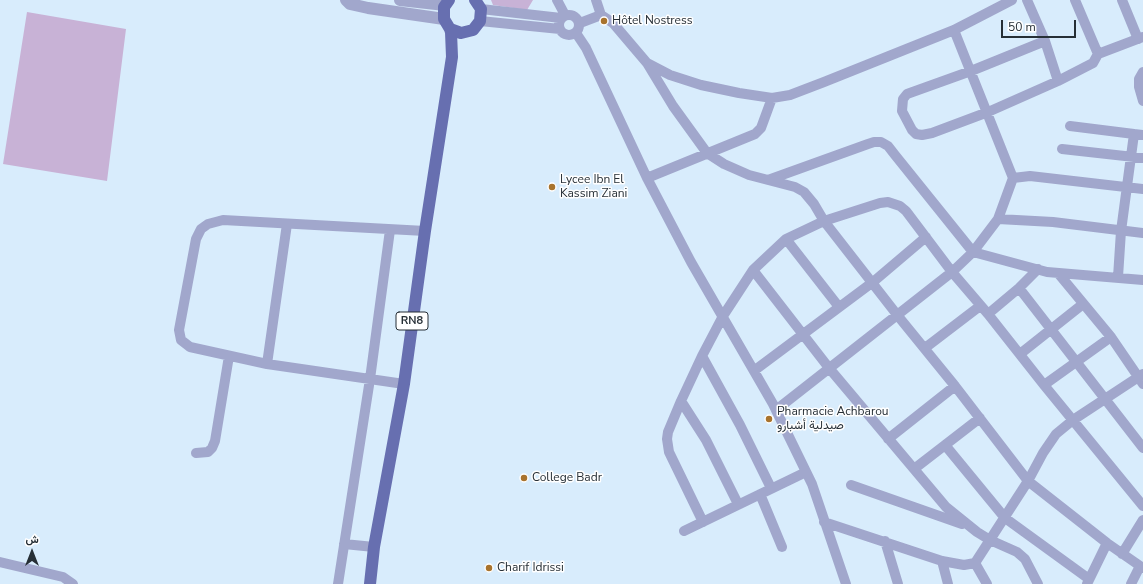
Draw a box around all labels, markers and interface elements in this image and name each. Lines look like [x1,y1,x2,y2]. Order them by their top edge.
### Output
scale bar [1003,12,1078,38]
place label: Hôtel Nostress [612,14,693,28]
marker: Hôtel Nostress [599,16,609,26]
text: 50 m [1008,19,1036,35]
place label: Lycee Ibn El Kassim Ziani [560,173,627,201]
marker: Lycee Ibn El Kassim Ziani [547,182,557,192]
road number: RN8 [396,312,428,330]
place label: Pharmacie Achbarou صيدلية أشبارو [777,405,889,433]
marker: Pharmacie Achbarou صيدلية أشبارو [764,414,774,424]
place label: College Badr [532,471,602,485]
marker: College Badr [519,473,529,483]
north arrow [12,532,52,572]
text: ش [25,532,39,547]
place label: Charif Idrissi [497,561,564,575]
marker: Charif Idrissi [484,563,494,573]

